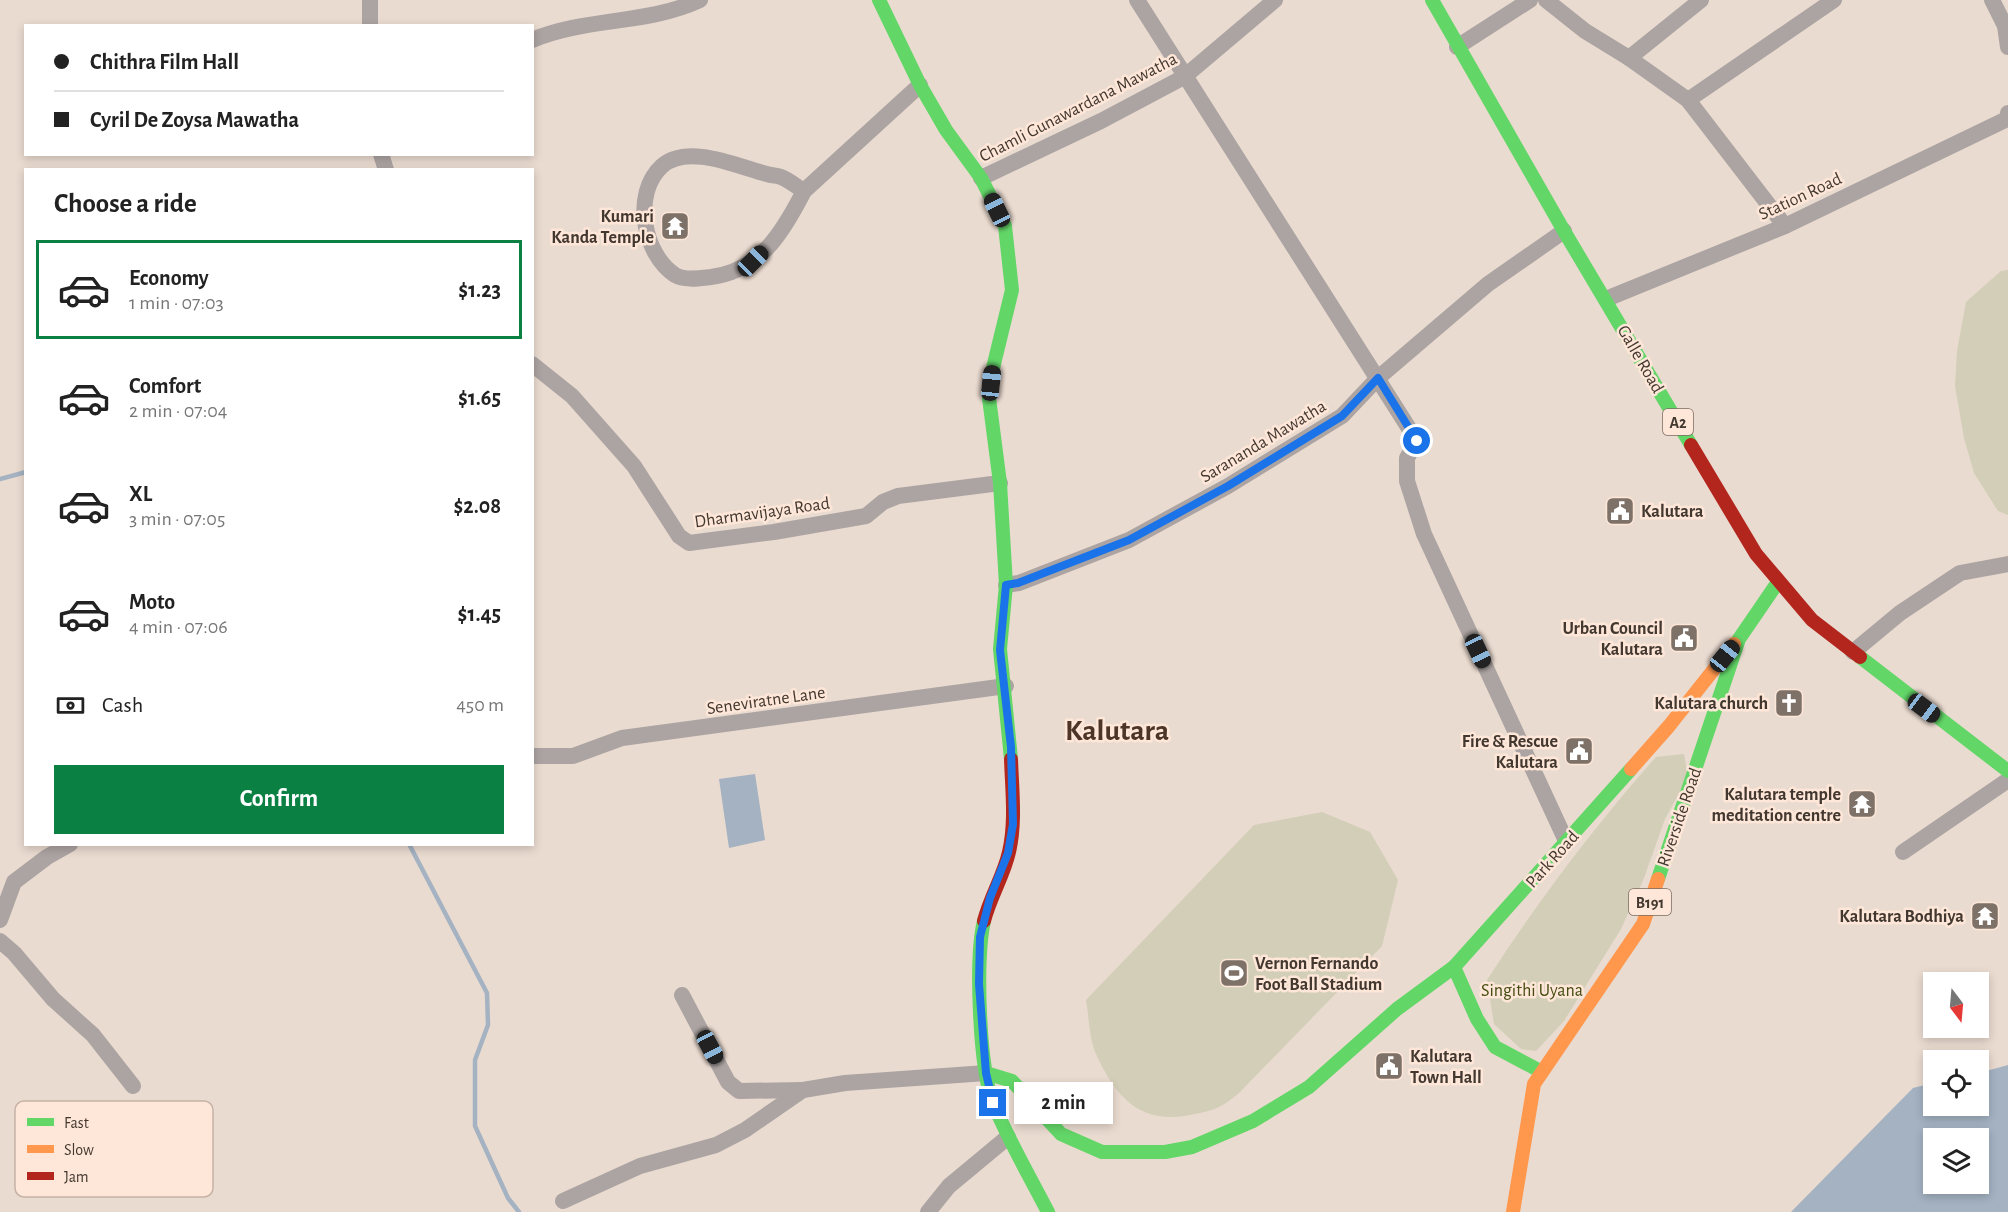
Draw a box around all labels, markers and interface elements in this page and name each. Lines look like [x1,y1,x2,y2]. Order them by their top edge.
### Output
street label: Chamli Gunawardana Mawatha [977,50,1180,166]
text: Chithra Film Hall [90,51,239,73]
text: Cyril De Zoysa Mawatha [90,109,299,131]
street label: Station Road [1756,170,1845,224]
text: Choose a ride [54,190,197,217]
car [981,190,1013,230]
place label: Kumari Kanda Temple [551,208,654,247]
temple icon: Kumari Kanda Temple [659,210,691,242]
car [734,242,772,280]
icon: car [57,263,111,317]
text: Economy [129,267,209,289]
text: $1.23 [458,279,501,301]
text: 1 min · 07:03 [129,293,224,313]
street label: Galle Road [1614,323,1667,396]
car [980,364,1002,402]
icon: car [57,371,111,425]
text: Comfort [129,375,201,397]
text: $1.65 [458,387,501,409]
street label: Sarananda Mawatha [1198,397,1329,486]
text: 2 min · 07:04 [129,401,227,421]
road number: A2 [1663,409,1693,435]
route start [1403,427,1430,454]
icon: car [57,479,111,533]
text: XL [129,483,152,505]
text: $2.08 [453,495,501,517]
street label: Dharmavijaya Road [693,495,831,531]
public building icon: Kalutara [1604,495,1636,527]
place label: Kalutara [1641,503,1704,521]
text: 3 min · 07:05 [129,509,225,529]
icon: car [57,587,111,641]
text: Moto [129,591,175,613]
text: $1.45 [458,603,501,625]
text: 4 min · 07:06 [129,617,228,637]
place label: Urban Council Kalutara [1562,620,1663,659]
public building icon: Urban Council Kalutara [1668,622,1700,654]
car [1462,631,1494,671]
car [1707,636,1743,676]
street label: Seneviratne Lane [706,684,827,718]
church icon: Kalutara church [1773,687,1805,719]
icon: cash [54,689,87,722]
car [1904,690,1944,726]
text: Cash [102,694,143,716]
text: 450 m [456,695,504,715]
place label: Kalutara church [1654,695,1768,713]
district label: Kalutara [1065,716,1169,746]
place label: Fire & Rescue Kalutara [1462,733,1558,772]
public building icon: Fire & Rescue Kalutara [1563,735,1595,767]
button: Confirm [54,765,504,834]
street label: Riverside Road [1655,766,1705,869]
place label: Kalutara temple meditation centre [1711,786,1841,825]
temple icon: Kalutara temple meditation centre [1846,788,1878,820]
street label: Park Road [1523,828,1583,892]
road number: B191 [1629,889,1671,915]
temple icon: Kalutara Bodhiya [1969,900,2001,932]
place label: Kalutara Bodhiya [1839,908,1964,926]
place label: Vernon Fernando Foot Ball Stadium [1255,955,1382,994]
sports icon: Vernon Fernando Foot Ball Stadium [1218,957,1250,989]
north arrow [1923,972,1989,1038]
map controls [1923,972,1989,1194]
park label: Singithi Uyana [1481,982,1583,1000]
car [694,1027,726,1067]
place label: Kalutara Town Hall [1410,1048,1482,1087]
public building icon: Kalutara Town Hall [1373,1050,1405,1082]
button: locate [1923,1050,1989,1116]
callout: 2 min [1014,1082,1113,1124]
route end [979,1089,1006,1116]
text: 2 min [1041,1093,1086,1113]
legend [15,1101,213,1197]
text: Fast [64,1115,89,1131]
button: layers [1923,1128,1989,1194]
text: Slow [64,1142,94,1158]
text: Jam [64,1169,89,1185]

